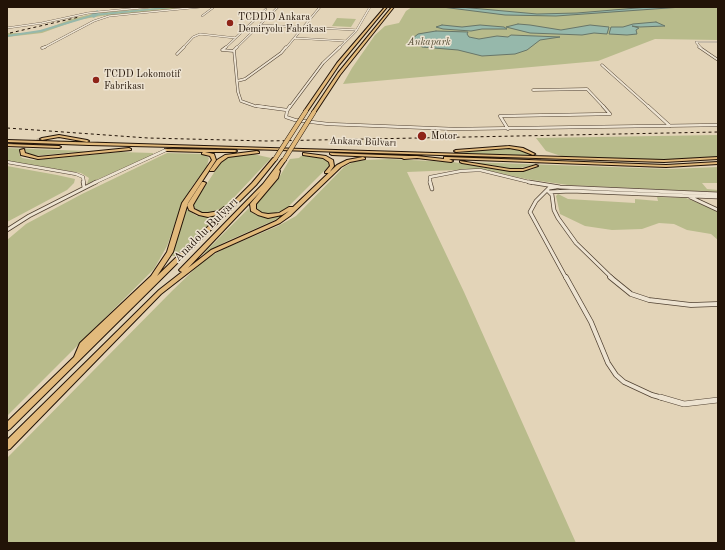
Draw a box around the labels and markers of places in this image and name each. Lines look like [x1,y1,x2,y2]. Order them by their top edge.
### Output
place label: TCDDD Ankara Demiryolu Fabrikası [238,11,326,34]
marker: TCDDD Ankara Demiryolu Fabrikası [225,18,235,28]
place label: TCDD Lokomotif Fabrikası [104,68,180,92]
marker: TCDD Lokomotif Fabrikası [91,75,101,85]
marker: Motor [416,130,428,142]
place label: Motor [431,130,457,142]

